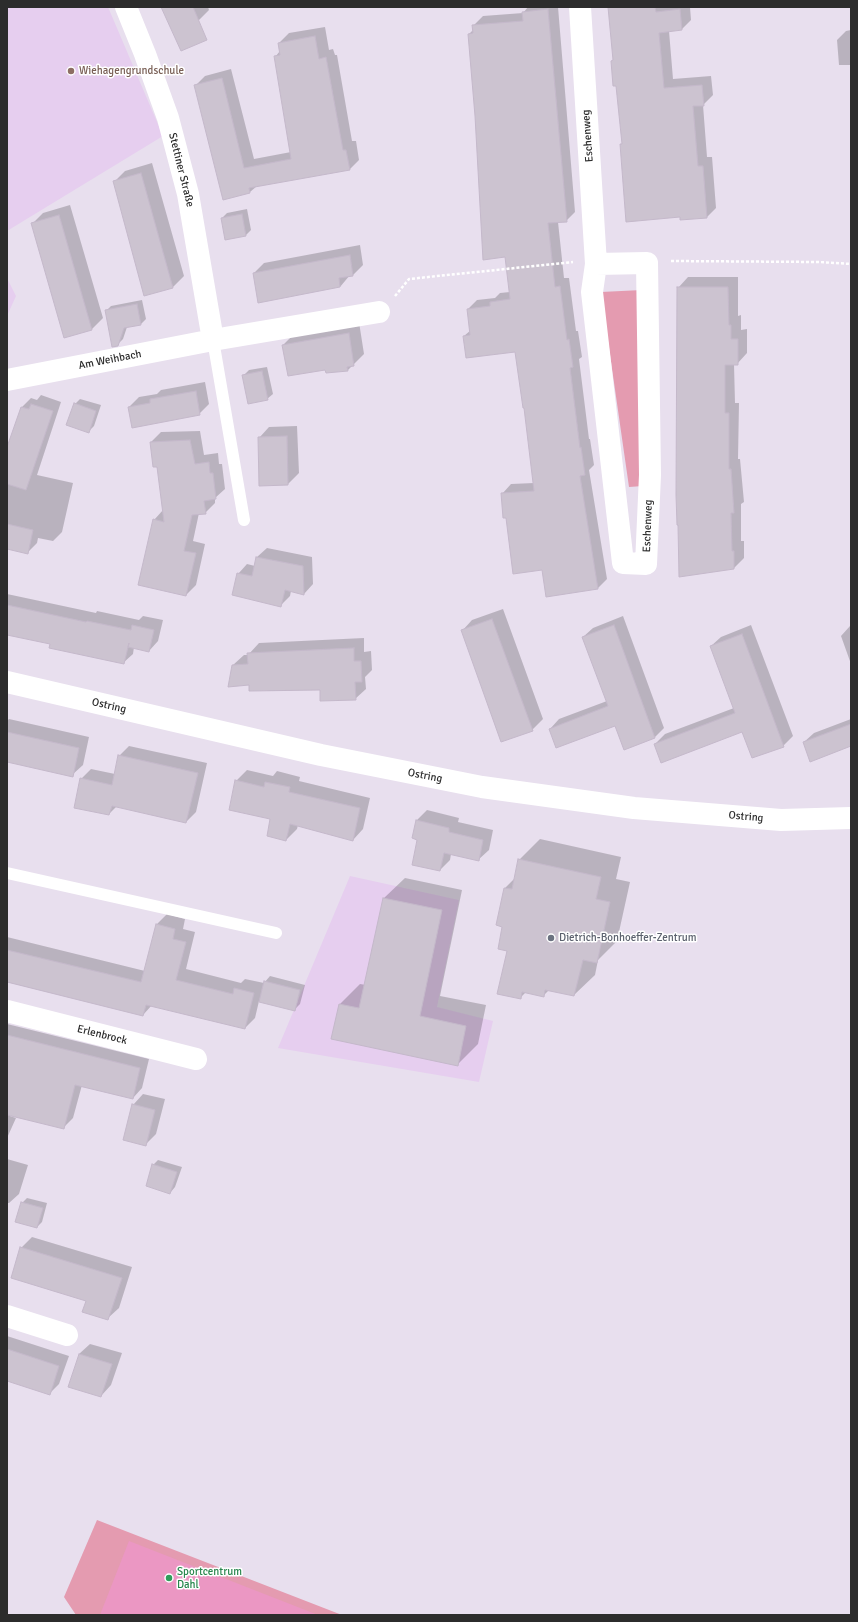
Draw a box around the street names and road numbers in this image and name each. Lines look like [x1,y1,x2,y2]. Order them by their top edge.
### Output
street label: Eschenweg [580,109,596,163]
street label: Stettiner Straße [165,132,197,208]
street label: Am Weihbach [77,347,143,373]
street label: Eschenweg [640,499,656,553]
street label: Ostring [90,696,128,716]
street label: Ostring [407,766,443,786]
street label: Ostring [728,809,764,825]
street label: Erlenbrock [76,1022,128,1048]

